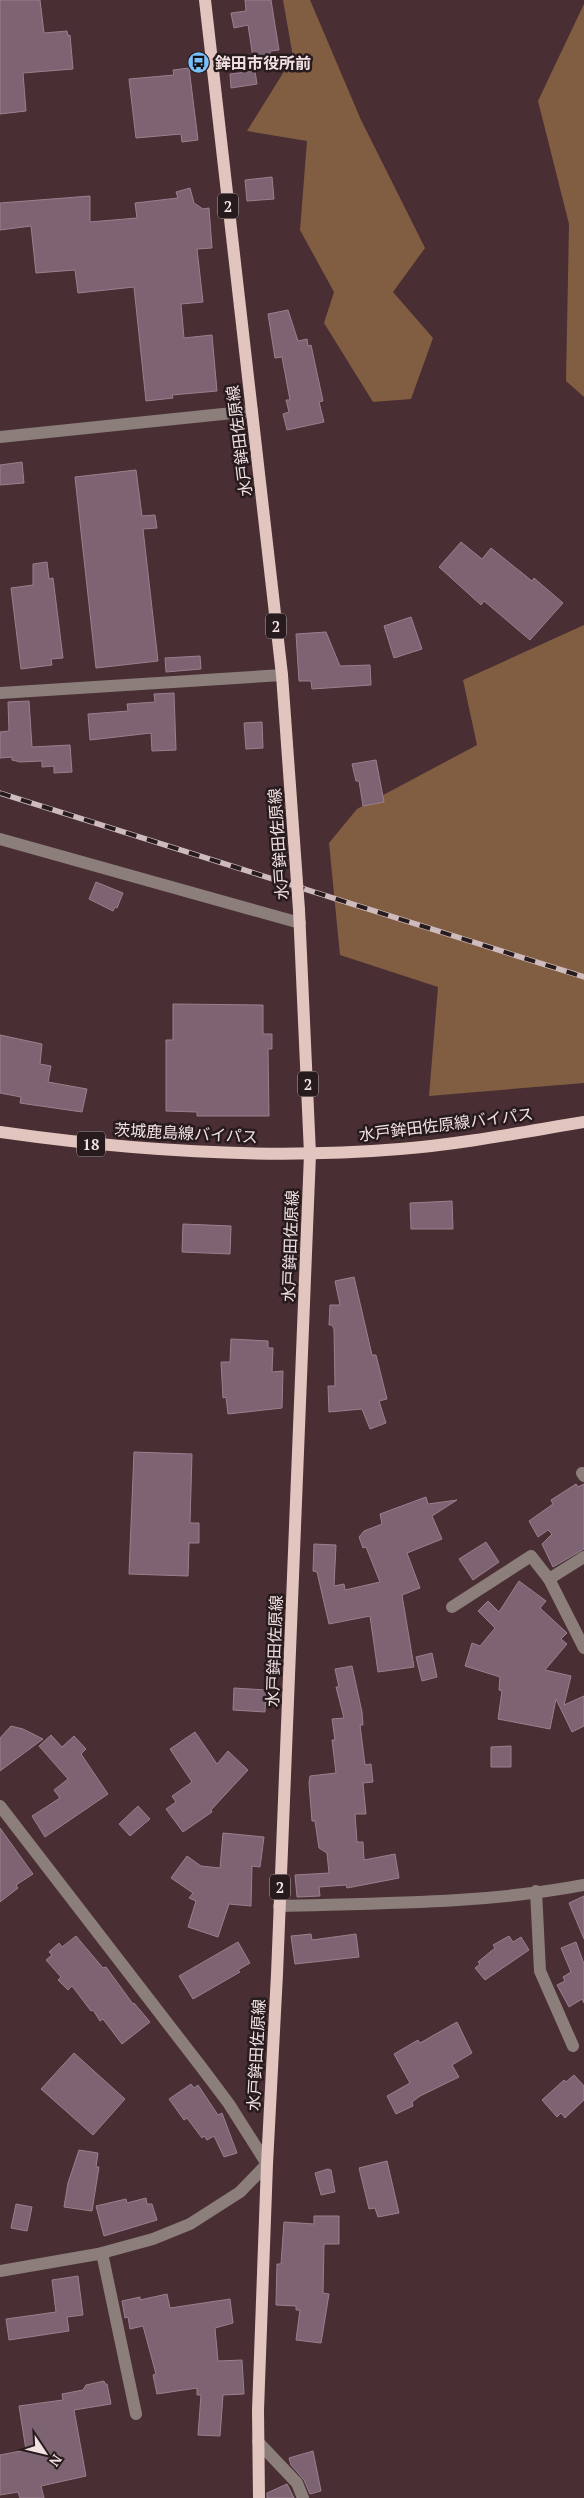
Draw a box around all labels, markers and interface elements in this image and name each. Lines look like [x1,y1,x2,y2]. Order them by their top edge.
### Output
bus stop icon: 鉾田市役所前 [187,51,211,75]
place label: 鉾田市役所前 [215,52,311,74]
road number: 2 [218,194,238,218]
street label: 水戸鉾田佐原線 [221,384,257,498]
road number: 2 [266,614,286,638]
street label: 水戸鉾田佐原線 [263,787,293,901]
road number: 2 [298,1072,318,1096]
street label: 水戸鉾田佐原線バイパス [357,1102,535,1146]
street label: 茨城鹿島線バイパス [114,1118,258,1148]
road number: 18 [77,1132,105,1156]
street label: 水戸鉾田佐原線 [277,1190,303,1302]
street label: 水戸鉾田佐原線 [261,1595,287,1707]
road number: 2 [270,1874,290,1900]
street label: 水戸鉾田佐原線 [242,1998,270,2112]
north arrow [20,2428,70,2478]
text: N [45,2451,67,2471]

